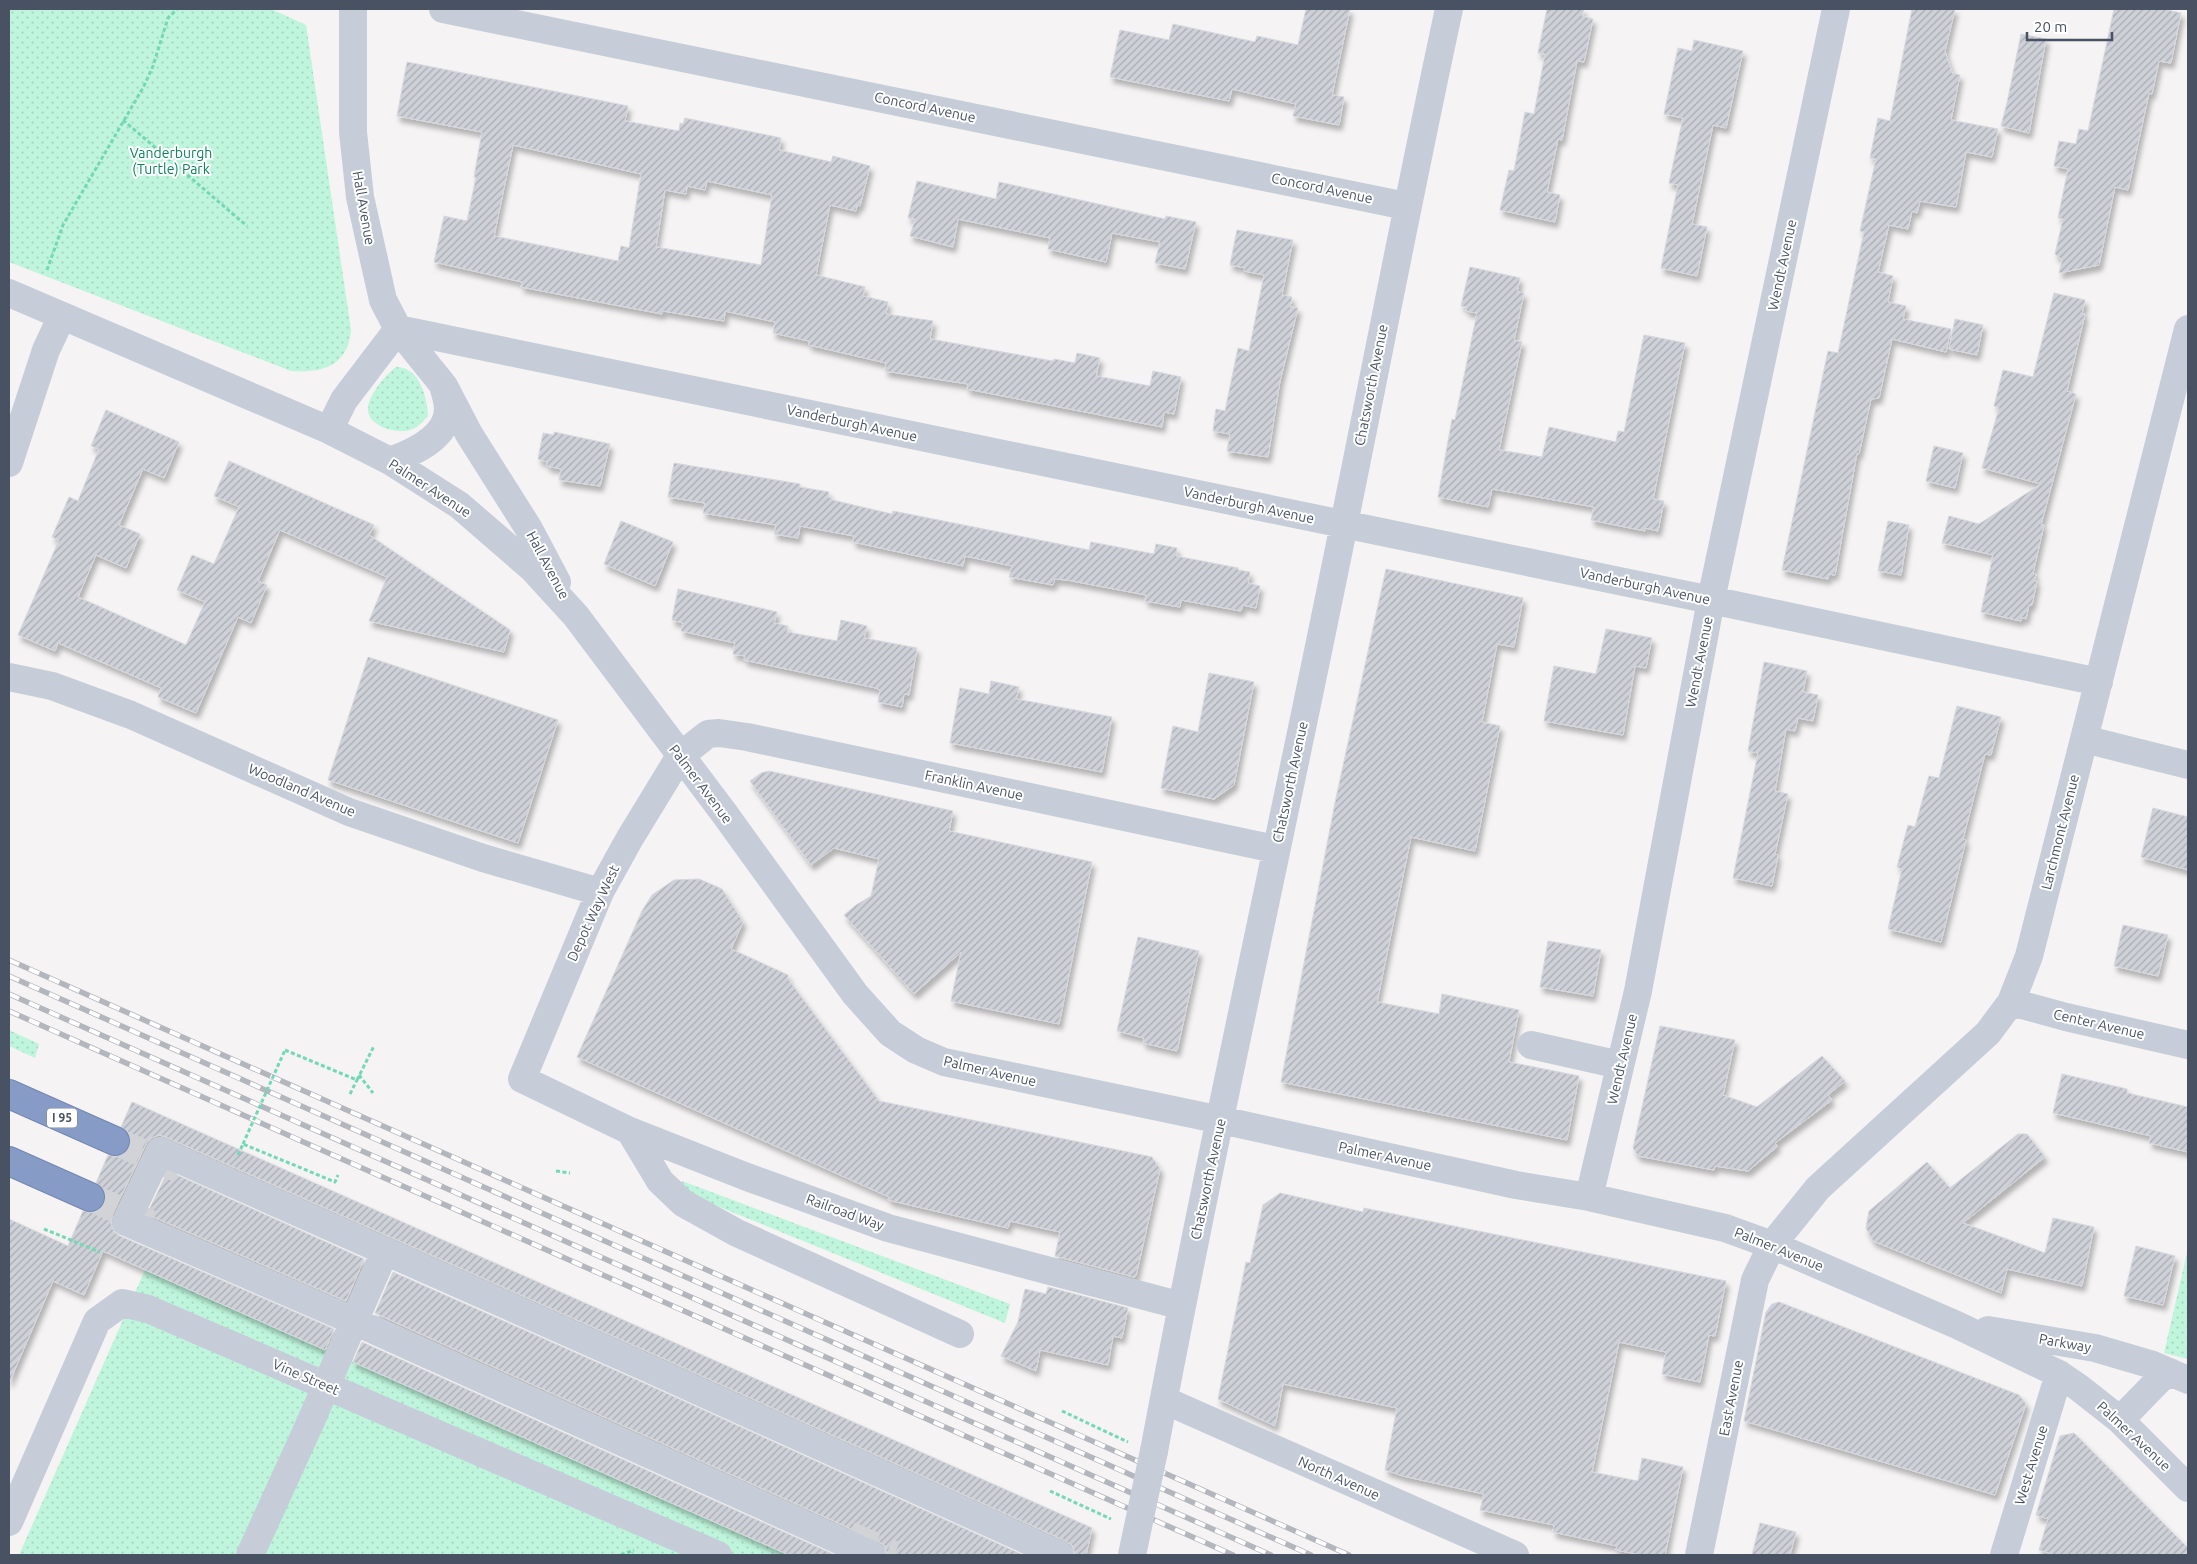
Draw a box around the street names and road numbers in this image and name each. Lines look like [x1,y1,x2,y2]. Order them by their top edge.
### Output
street label: Concord Avenue [873,88,977,126]
street label: Concord Avenue [1270,169,1374,207]
street label: Hall Avenue [350,170,378,246]
street label: Wendt Avenue [1765,218,1799,312]
street label: Chatsworth Avenue [1351,323,1391,447]
street label: Vanderburgh Avenue [785,401,919,445]
street label: Palmer Avenue [386,456,474,520]
street label: Vanderburgh Avenue [1182,483,1316,527]
street label: Hall Avenue [523,528,573,602]
street label: Vanderburgh Avenue [1578,564,1712,608]
street label: Wendt Avenue [1682,615,1716,709]
street label: Chatsworth Avenue [1269,720,1311,844]
street label: Palmer Avenue [666,741,736,827]
street label: Woodland Avenue [246,760,358,820]
street label: Franklin Avenue [923,767,1025,803]
street label: Larchmont Avenue [2038,773,2082,891]
street label: Depot Way West [564,862,623,964]
street label: Center Avenue [2052,1006,2146,1042]
street label: Wendt Avenue [1604,1012,1640,1106]
street label: Palmer Avenue [942,1053,1038,1089]
road number: I 95 [47,1108,77,1128]
street label: Chatsworth Avenue [1187,1117,1229,1241]
street label: Palmer Avenue [1337,1138,1433,1174]
street label: Railroad Way [804,1191,886,1234]
street label: Palmer Avenue [1732,1224,1826,1274]
street label: Parkway [2038,1331,2093,1355]
street label: Vine Street [270,1356,342,1398]
street label: East Avenue [1716,1359,1746,1437]
street label: Palmer Avenue [2094,1398,2174,1474]
street label: West Avenue [2011,1423,2051,1507]
street label: North Avenue [1296,1453,1382,1503]

